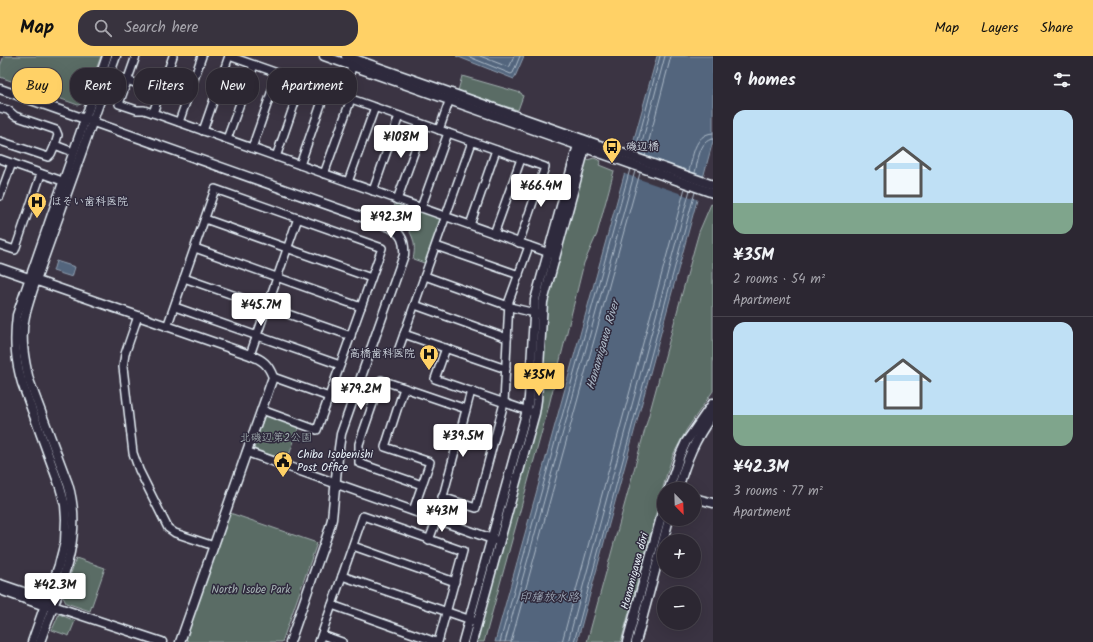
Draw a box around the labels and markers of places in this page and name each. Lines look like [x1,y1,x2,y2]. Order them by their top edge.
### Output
pin: ¥108M [373,125,429,159]
bus stop icon: 磯辺橋 [601,136,623,164]
place label: 磯辺橋 [626,138,659,156]
pin: ¥66.4M [508,174,574,208]
hospital icon: ほそい歯科医院 [26,191,48,219]
place label: ほそい歯科医院 [51,193,128,211]
pin: ¥92.3M [358,205,424,239]
pin: ¥45.7M [228,293,294,327]
hospital icon: 高橋歯科医院 [418,343,440,371]
place label: 高橋歯科医院 [349,345,415,363]
pin: ¥35M [515,363,563,397]
pin: ¥79.2M [328,377,394,411]
pin: ¥39.5M [430,424,496,458]
place label: Chiba Isobenishi Post Office [297,446,373,477]
public building icon: Chiba Isobenishi Post Office [272,450,294,478]
pin: ¥43M [418,499,466,533]
pin: ¥42.3M [22,573,88,607]

